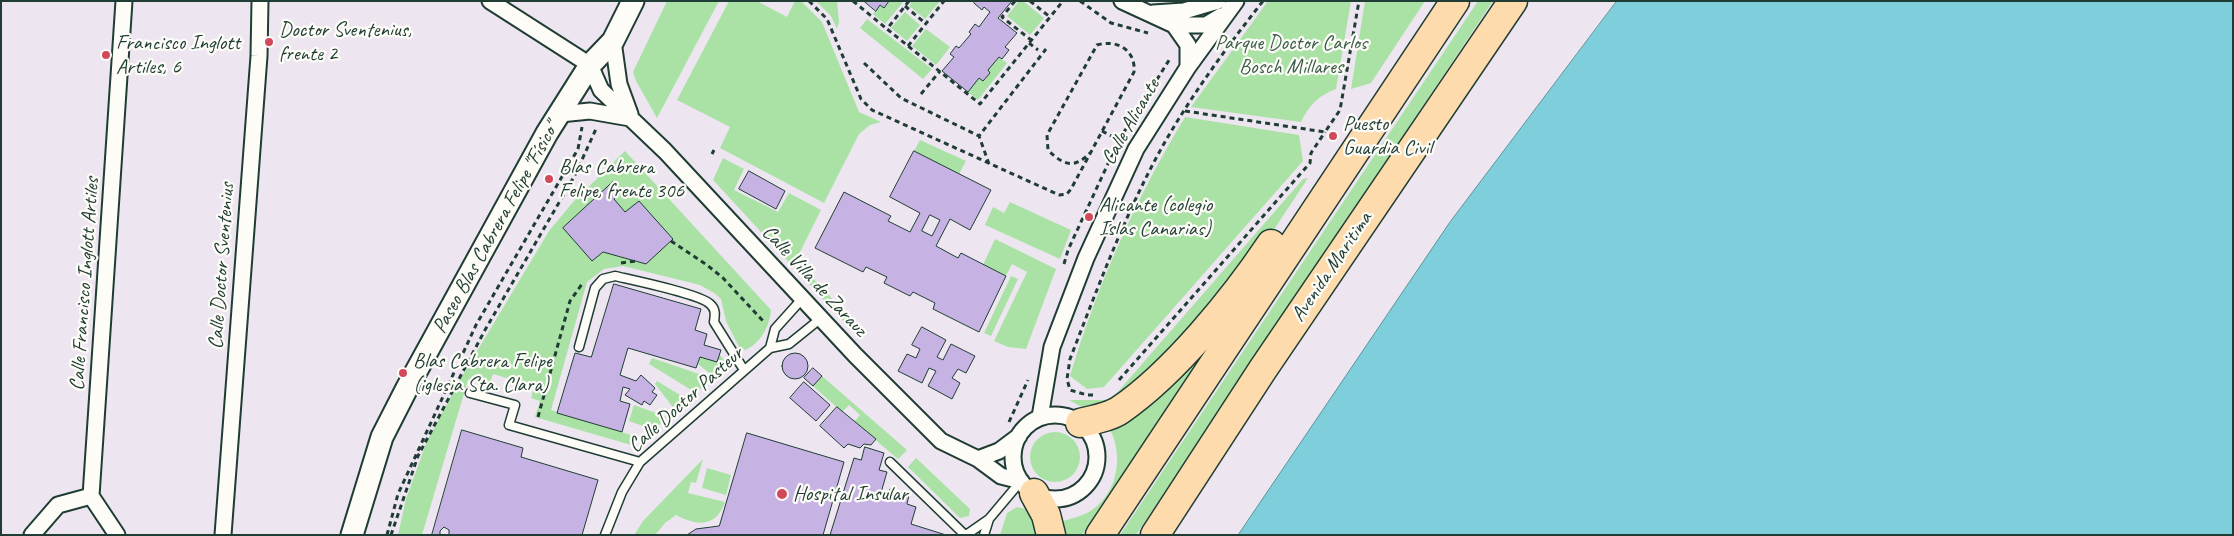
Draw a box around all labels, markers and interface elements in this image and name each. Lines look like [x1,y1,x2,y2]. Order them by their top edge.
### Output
place label: Doctor Sventenius, frente 2 [279,17,412,67]
place label: Francisco Inglott Artiles, 6 [116,30,240,80]
park label: Parque Doctor Carlos Bosch Millares [1215,30,1367,80]
marker: Doctor Sventenius, frente 2 [263,36,275,48]
marker: Francisco Inglott Artiles, 6 [100,49,112,61]
street label: Calle Alicante [1096,75,1166,169]
place label: Puesto Guardia Civil [1343,111,1432,161]
street label: Paseo Blas Cabrera Felipe "Físico" [427,118,565,338]
marker: Puesto Guardia Civil [1327,130,1339,142]
place label: Blas Cabrera Felipe, frente 306 [559,154,684,204]
marker: Blas Cabrera Felipe, frente 306 [543,173,555,185]
street label: Calle Francisco Inglott Artiles [65,177,105,391]
street label: Calle Doctor Sventenius [204,182,240,350]
place label: Alicante (colegio Islas Canarias) [1099,192,1212,242]
street label: Avenida Maritima [1286,207,1378,327]
marker: Alicante (colegio Islas Canarias) [1083,211,1095,223]
street label: Calle Villa de Zarauz [756,220,872,342]
street label: Calle Doctor Pasteur [623,342,749,458]
place label: Blas Cabrera Felipe (iglesia Sta. Clara) [413,348,551,398]
marker: Blas Cabrera Felipe (iglesia Sta. Clara) [397,367,409,379]
place label: Hospital Insular [793,481,908,507]
marker: Hospital Insular [775,487,789,501]

